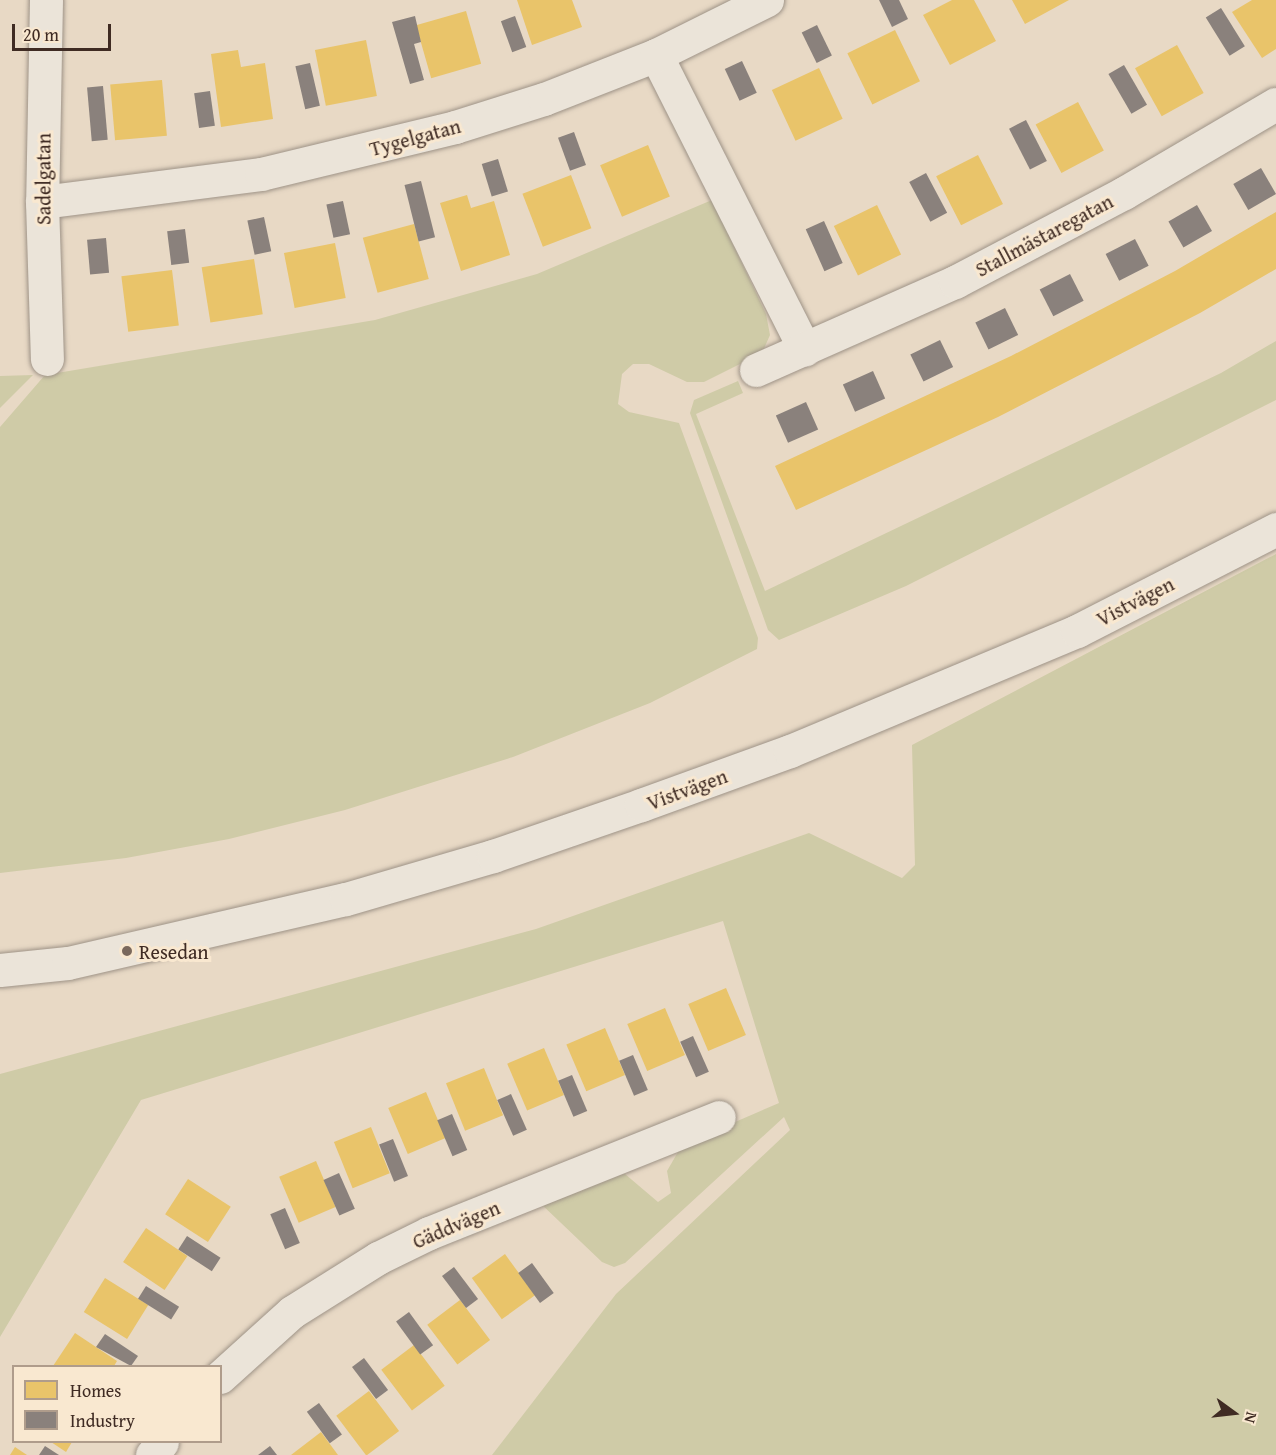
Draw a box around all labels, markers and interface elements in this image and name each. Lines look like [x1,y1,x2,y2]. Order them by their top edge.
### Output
scale bar [15,12,114,50]
text: 20 m [23,21,59,48]
street label: Tygelgatan [367,113,463,161]
street label: Sadelgatan [31,133,55,225]
street label: Stallmästaregatan [971,189,1117,281]
street label: Vistvägen [1092,571,1178,631]
street label: Vistvägen [644,763,730,815]
place label: Resedan [139,939,209,963]
marker: Resedan [120,944,134,958]
street label: Gäddvägen [409,1195,503,1253]
legend [12,1365,222,1443]
text: Homes [70,1377,121,1404]
north arrow [1204,1383,1264,1443]
text: Industry [70,1407,135,1434]
text: N [1238,1409,1264,1426]

